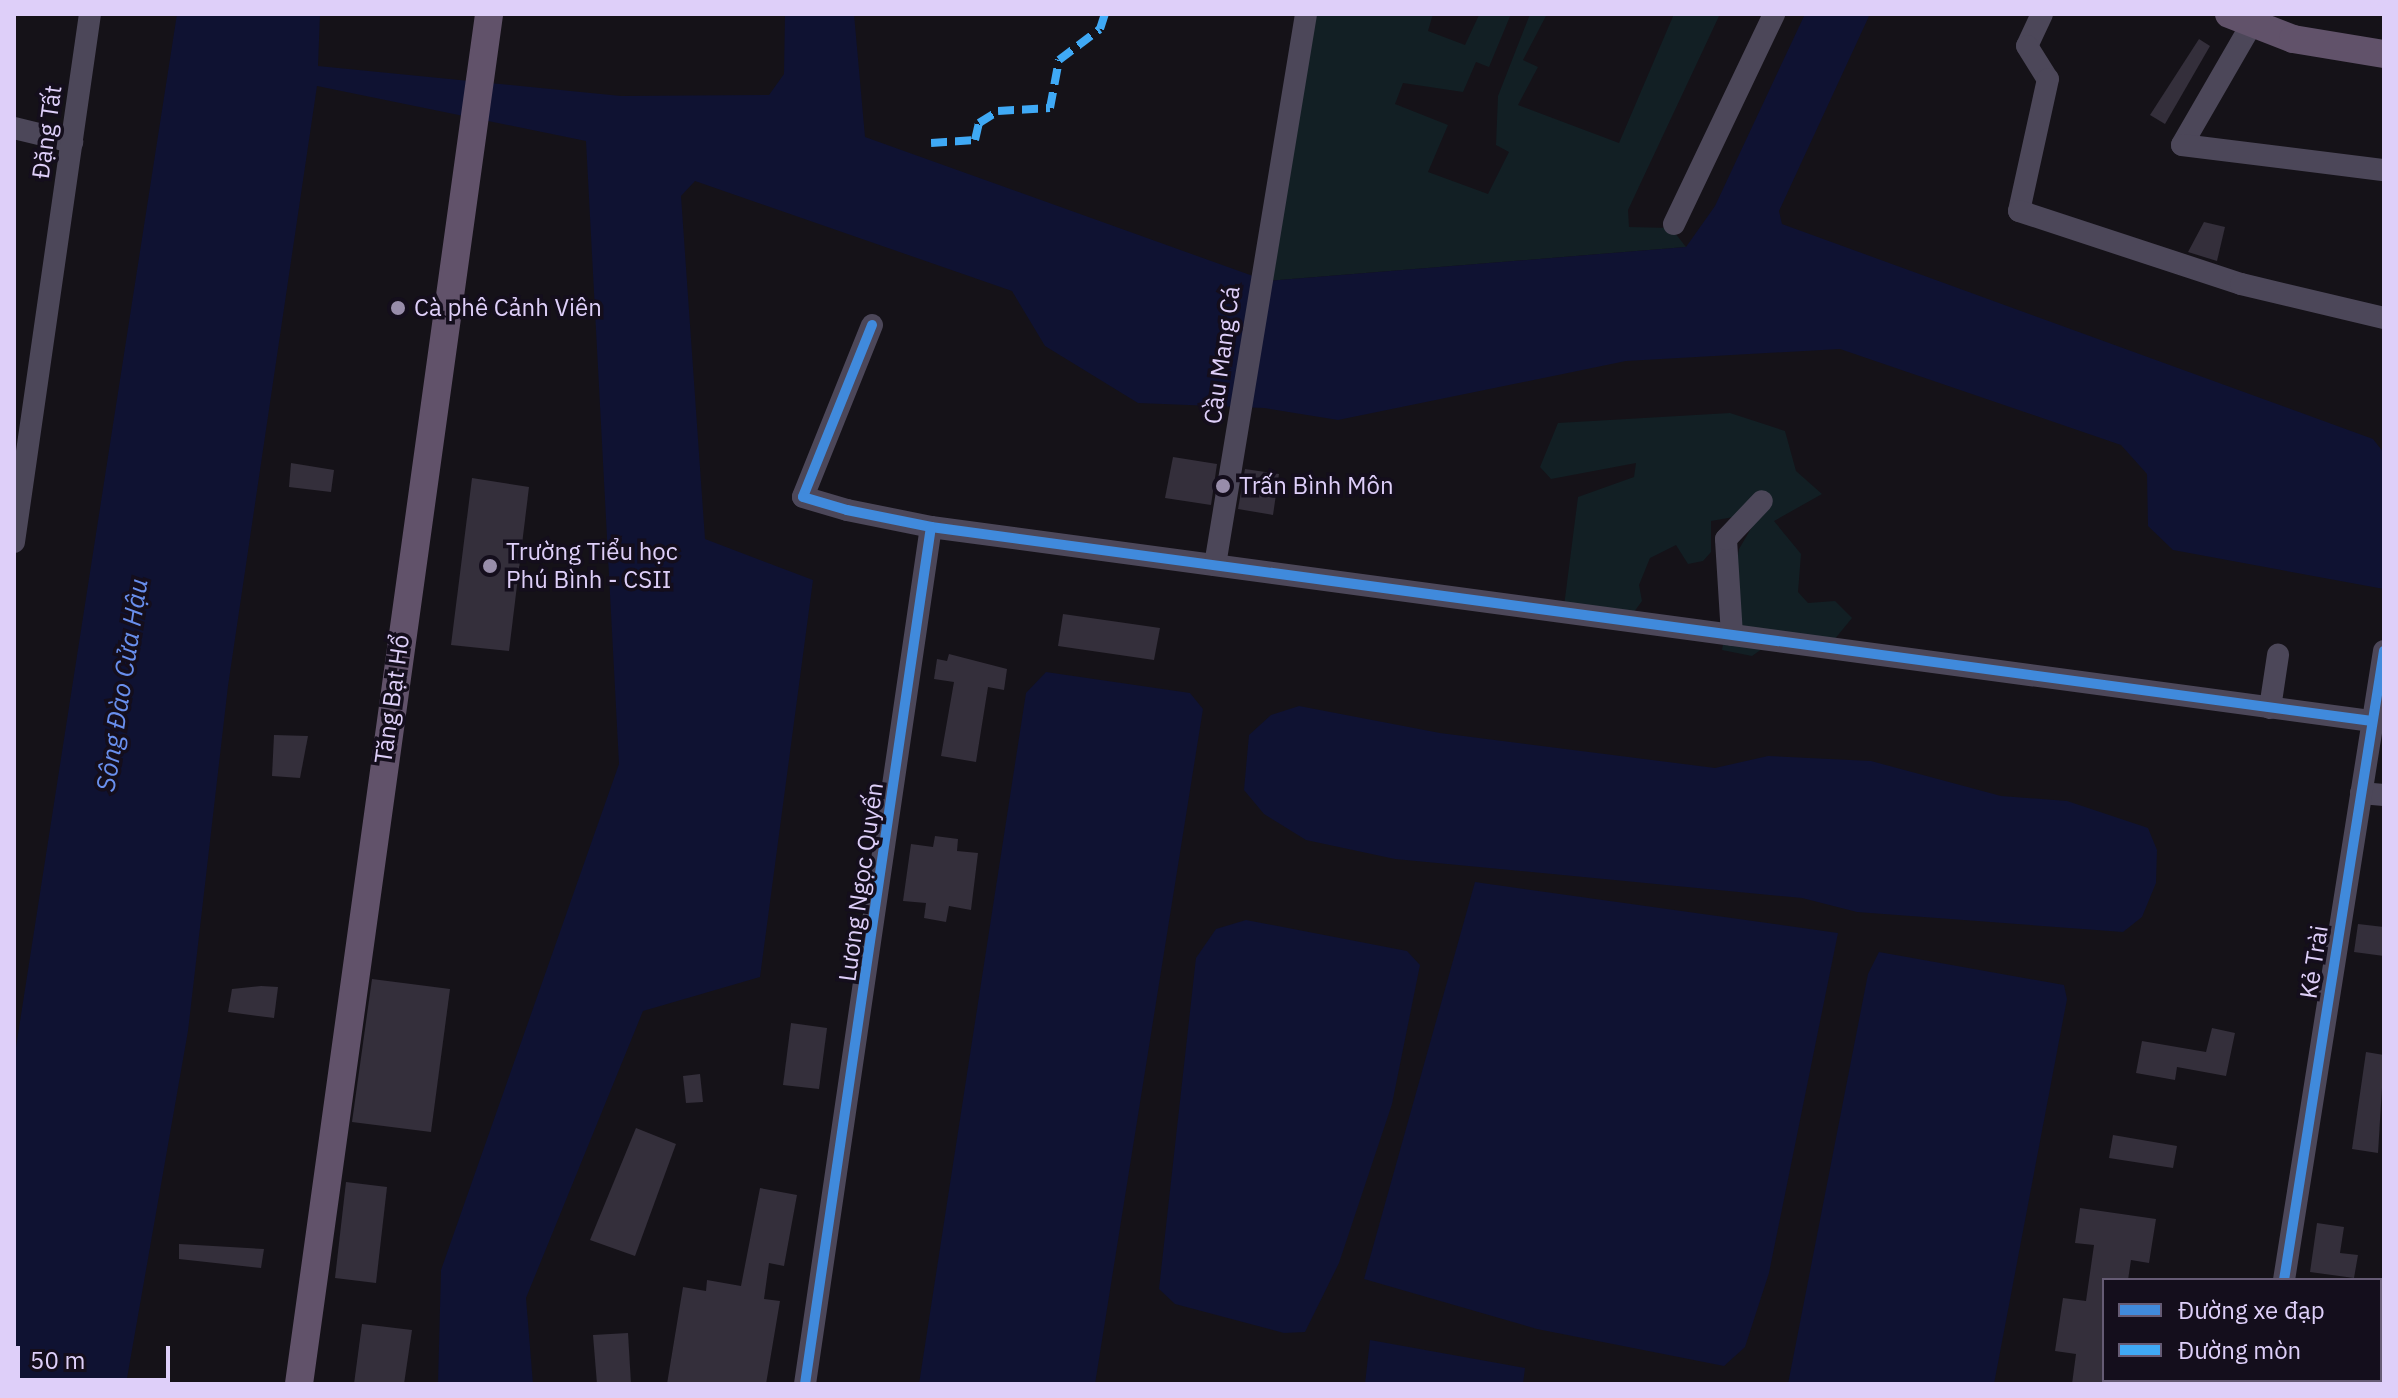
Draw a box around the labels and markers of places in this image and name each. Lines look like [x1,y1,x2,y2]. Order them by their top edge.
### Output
place label: Cà phê Cảnh Viên [414,294,602,322]
marker: Cà phê Cảnh Viên [389,299,407,317]
place label: Trấn Bình Môn [1239,472,1394,500]
marker: Trấn Bình Môn [1214,477,1232,495]
place label: Trường Tiểu học Phú Bình - CSII [506,538,678,594]
marker: Trường Tiểu học Phú Bình - CSII [481,557,499,575]

